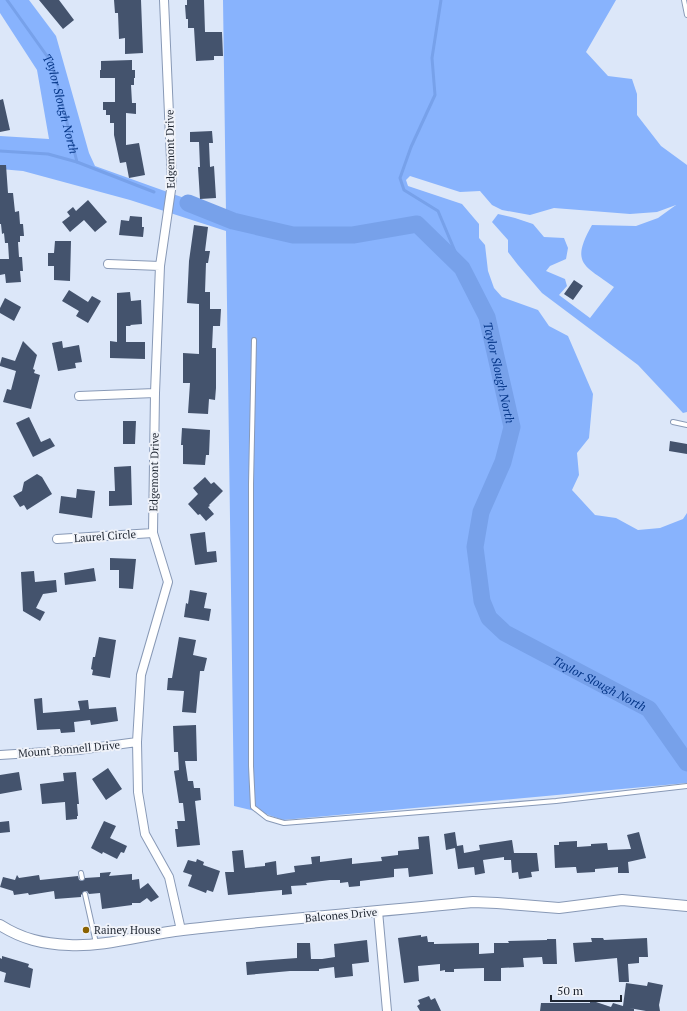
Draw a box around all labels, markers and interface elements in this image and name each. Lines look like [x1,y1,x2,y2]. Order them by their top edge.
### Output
water label: Taylor Slough North [40,50,82,155]
street label: Edgemont Drive [162,109,178,189]
water label: Taylor Slough North [481,321,518,425]
street label: Edgemont Drive [146,432,162,512]
street label: Laurel Circle [73,527,137,545]
water label: Taylor Slough North [551,652,649,714]
street label: Mount Bonnell Drive [17,738,121,760]
street label: Balcones Drive [304,905,378,925]
place label: Rainey House [94,923,161,937]
marker: Rainey House [81,925,91,935]
scale bar [551,977,621,1003]
text: 50 m [557,983,584,998]

